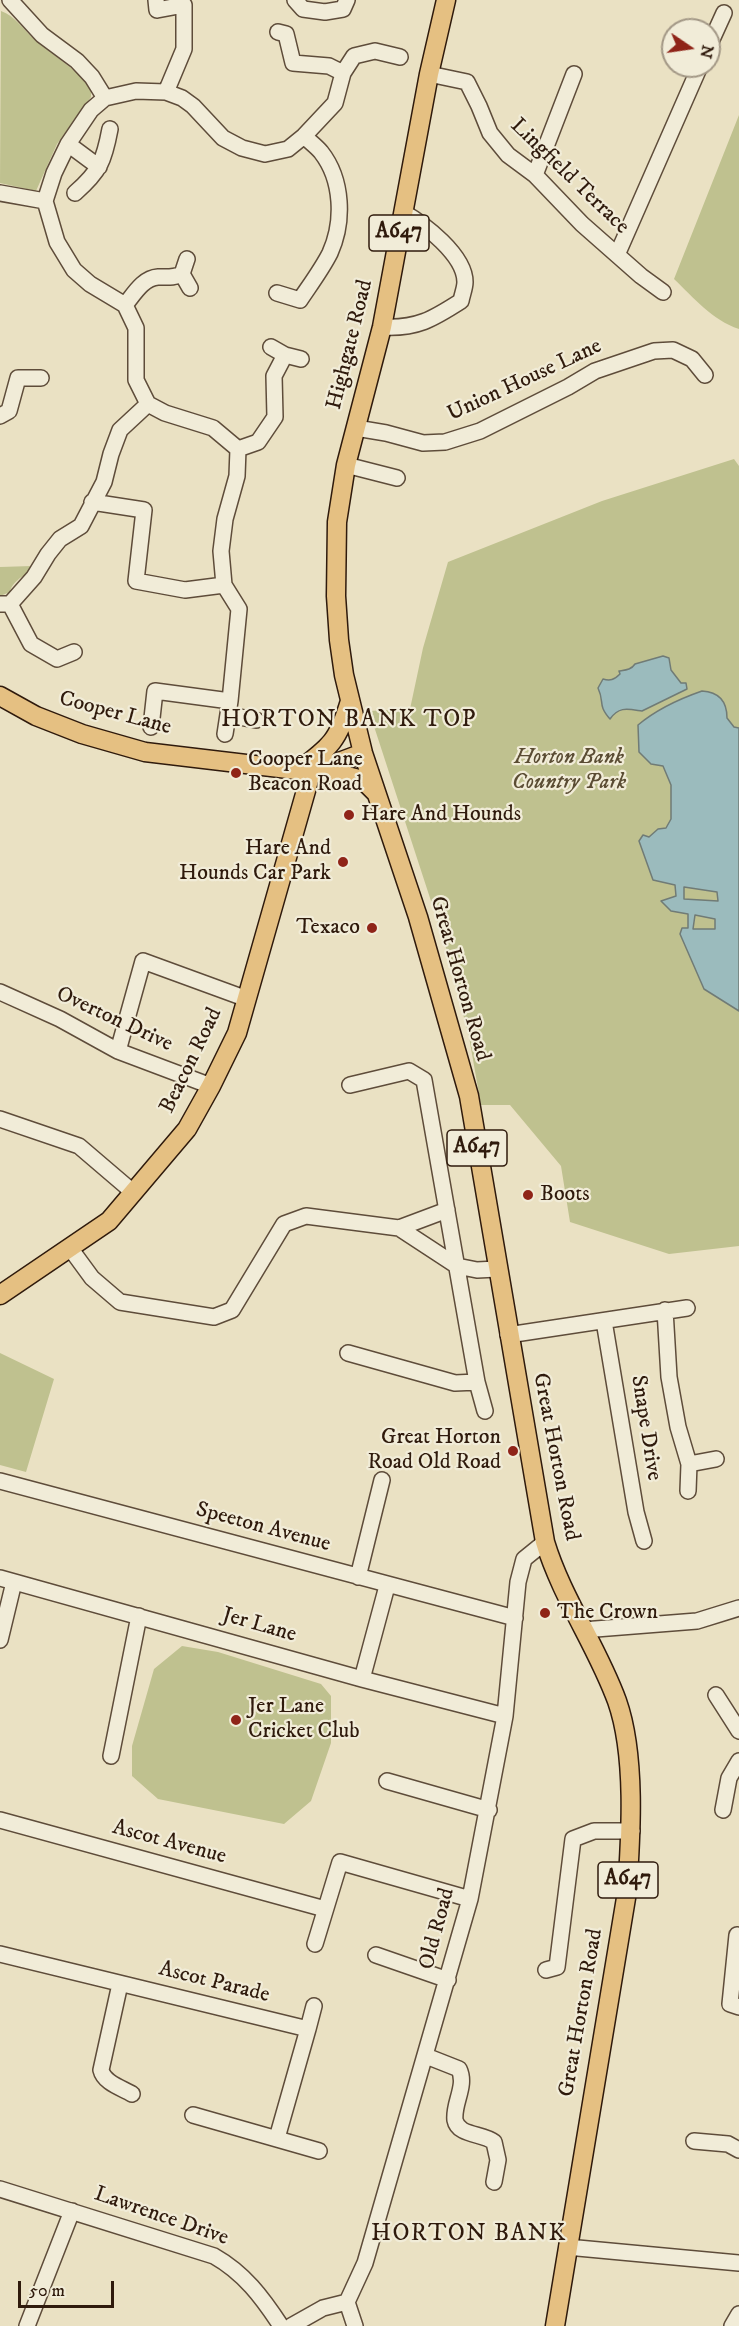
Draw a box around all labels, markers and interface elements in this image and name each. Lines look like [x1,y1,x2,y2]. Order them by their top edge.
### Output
north arrow [661,18,721,78]
text: N [695,43,718,60]
street label: Lingfield Terrace [504,114,634,240]
road number: A647 [369,215,429,251]
street label: Highgate Road [322,277,380,413]
street label: Union House Lane [444,334,606,428]
street label: Cooper Lane [56,686,174,742]
district label: HORTON BANK TOP [221,707,477,735]
park label: Horton Bank Country Park [512,745,626,796]
place label: Cooper Lane Beacon Road [248,747,363,798]
marker: Cooper Lane Beacon Road [229,766,243,780]
place label: Hare And Hounds [361,802,521,828]
marker: Hare And Hounds [342,808,356,822]
place label: Hare And Hounds Car Park [179,836,331,888]
marker: Hare And Hounds Car Park [336,855,350,869]
street label: Great Horton Road [423,894,495,1064]
place label: Texaco [296,915,360,941]
marker: Texaco [365,921,379,935]
street label: Overton Drive [52,982,176,1058]
street label: Beacon Road [155,1004,229,1118]
road number: A647 [447,1130,507,1166]
place label: Boots [540,1182,590,1208]
marker: Boots [521,1188,535,1202]
street label: Great Horton Road [526,1371,584,1543]
street label: Snape Drive [624,1373,666,1483]
place label: Great Horton Road Old Road [367,1425,501,1476]
marker: Great Horton Road Old Road [506,1444,520,1458]
street label: Speeton Avenue [193,1497,333,1559]
place label: The Crown [557,1600,658,1626]
street label: Jer Lane [219,1603,299,1649]
marker: The Crown [538,1606,552,1620]
place label: Jer Lane Cricket Club [248,1694,360,1746]
marker: Jer Lane Cricket Club [229,1713,243,1727]
street label: Ascot Avenue [109,1815,229,1871]
road number: A647 [598,1862,658,1898]
street label: Old Road [414,1885,462,1973]
street label: Great Horton Road [554,1927,610,2099]
street label: Ascot Parade [156,1957,272,2009]
street label: Lawrence Drive [90,2182,232,2252]
district label: HORTON BANK [371,2221,567,2249]
scale bar [21,2269,117,2307]
text: 50 m [29,2280,65,2302]

